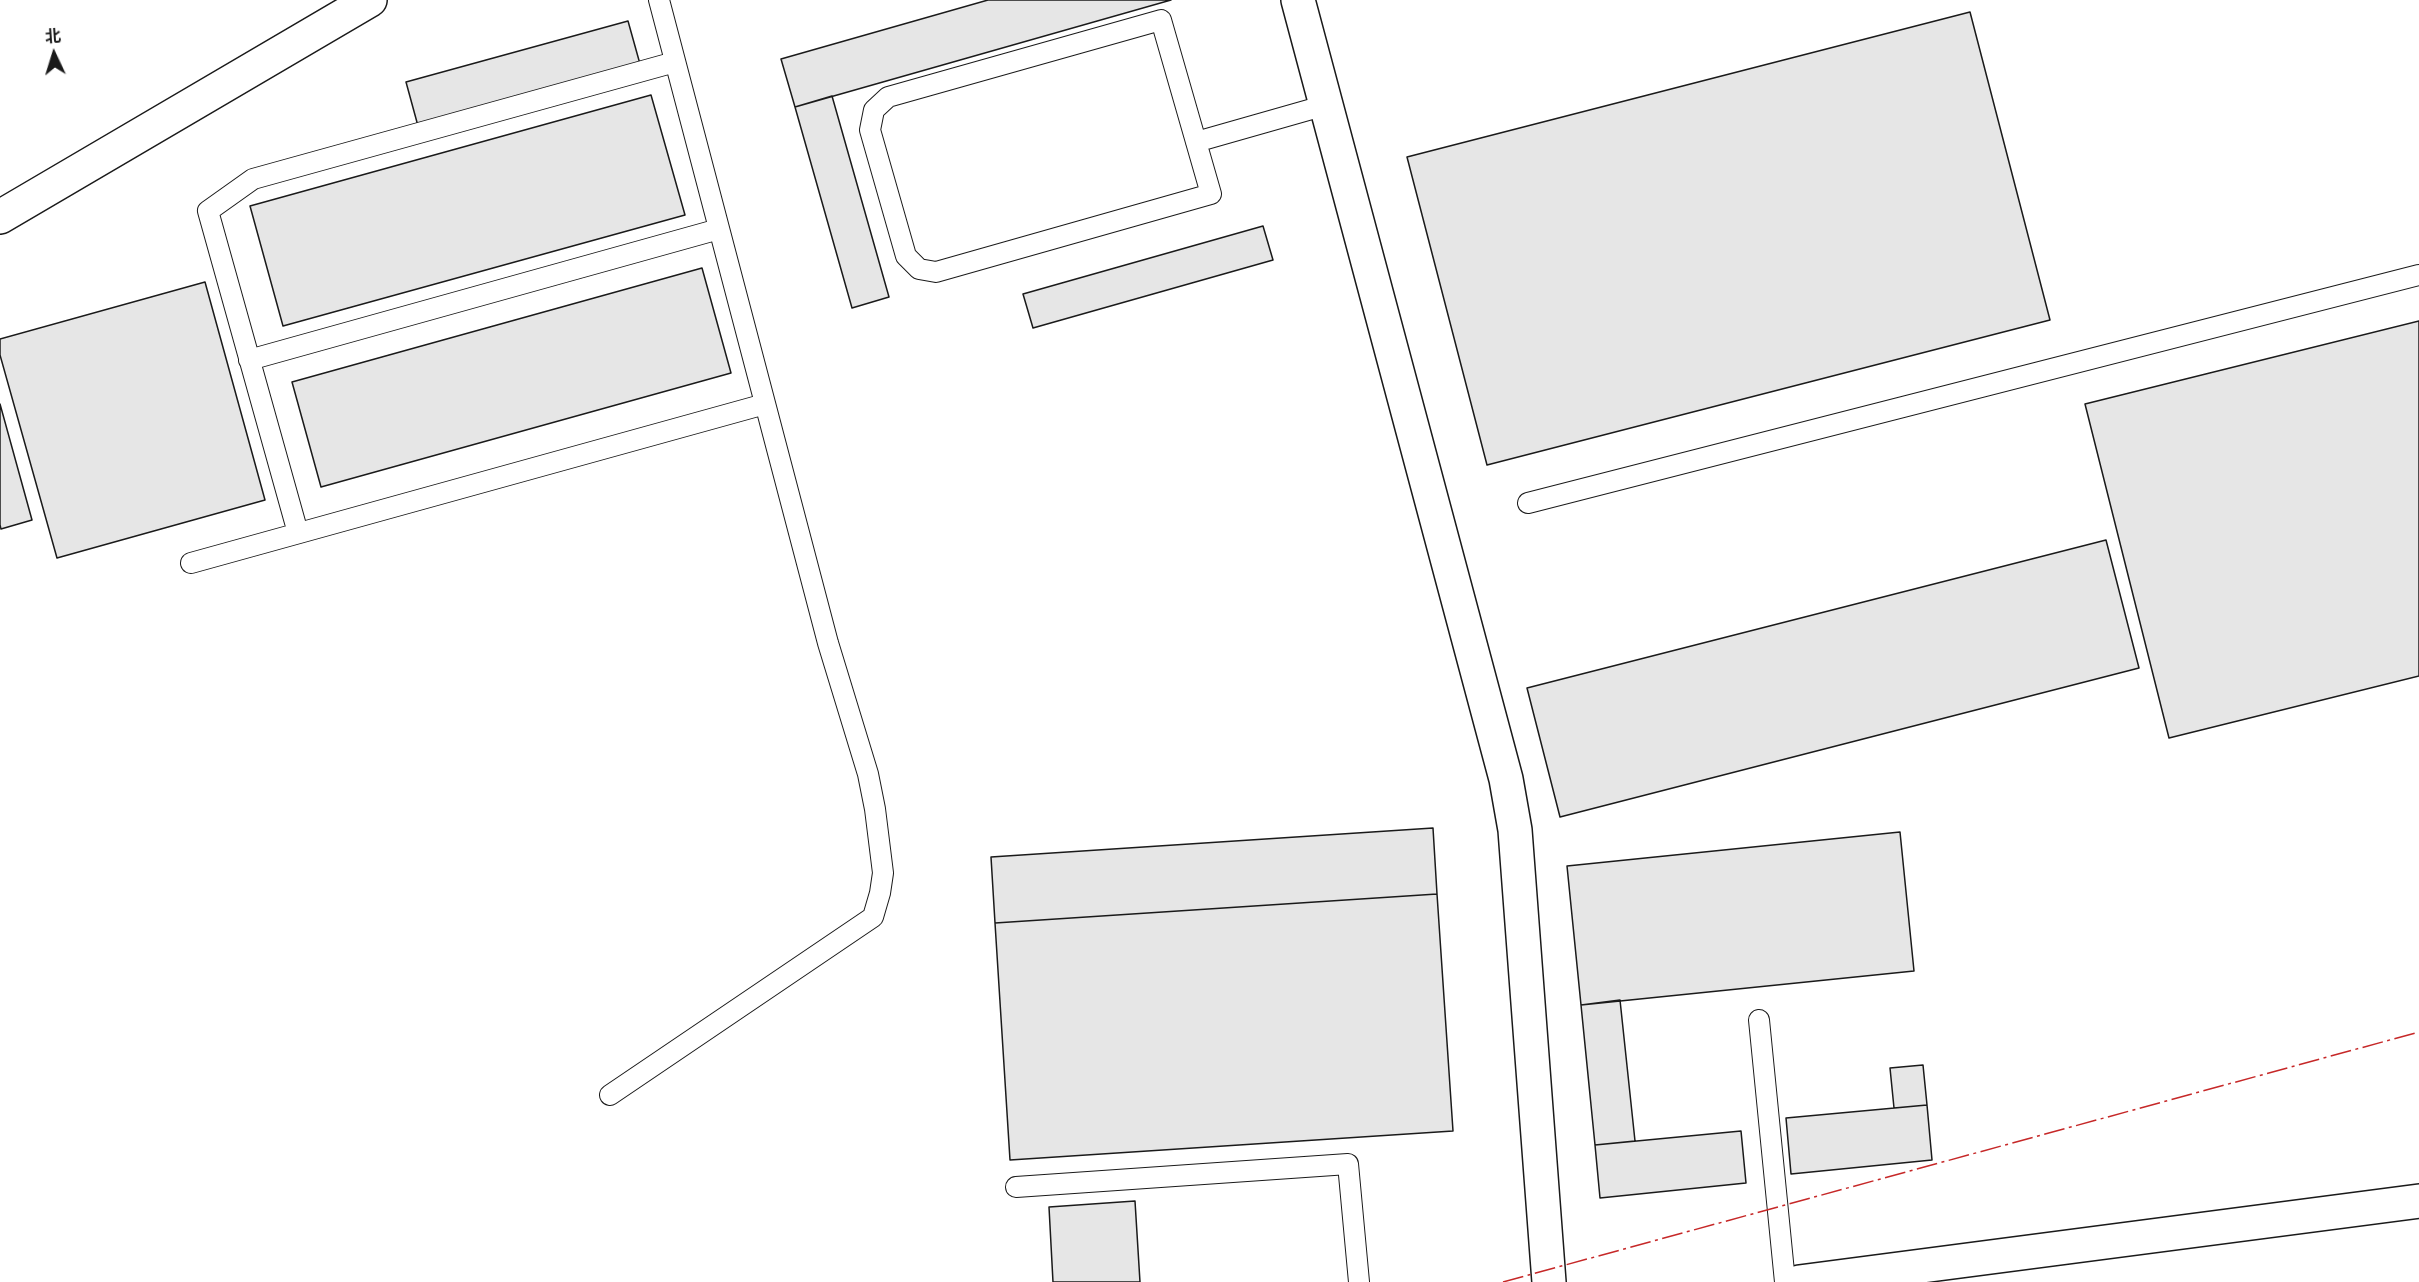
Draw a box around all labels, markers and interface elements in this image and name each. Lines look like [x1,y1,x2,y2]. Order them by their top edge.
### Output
north arrow [24,24,84,84]
text: 北 [44,26,61,47]

